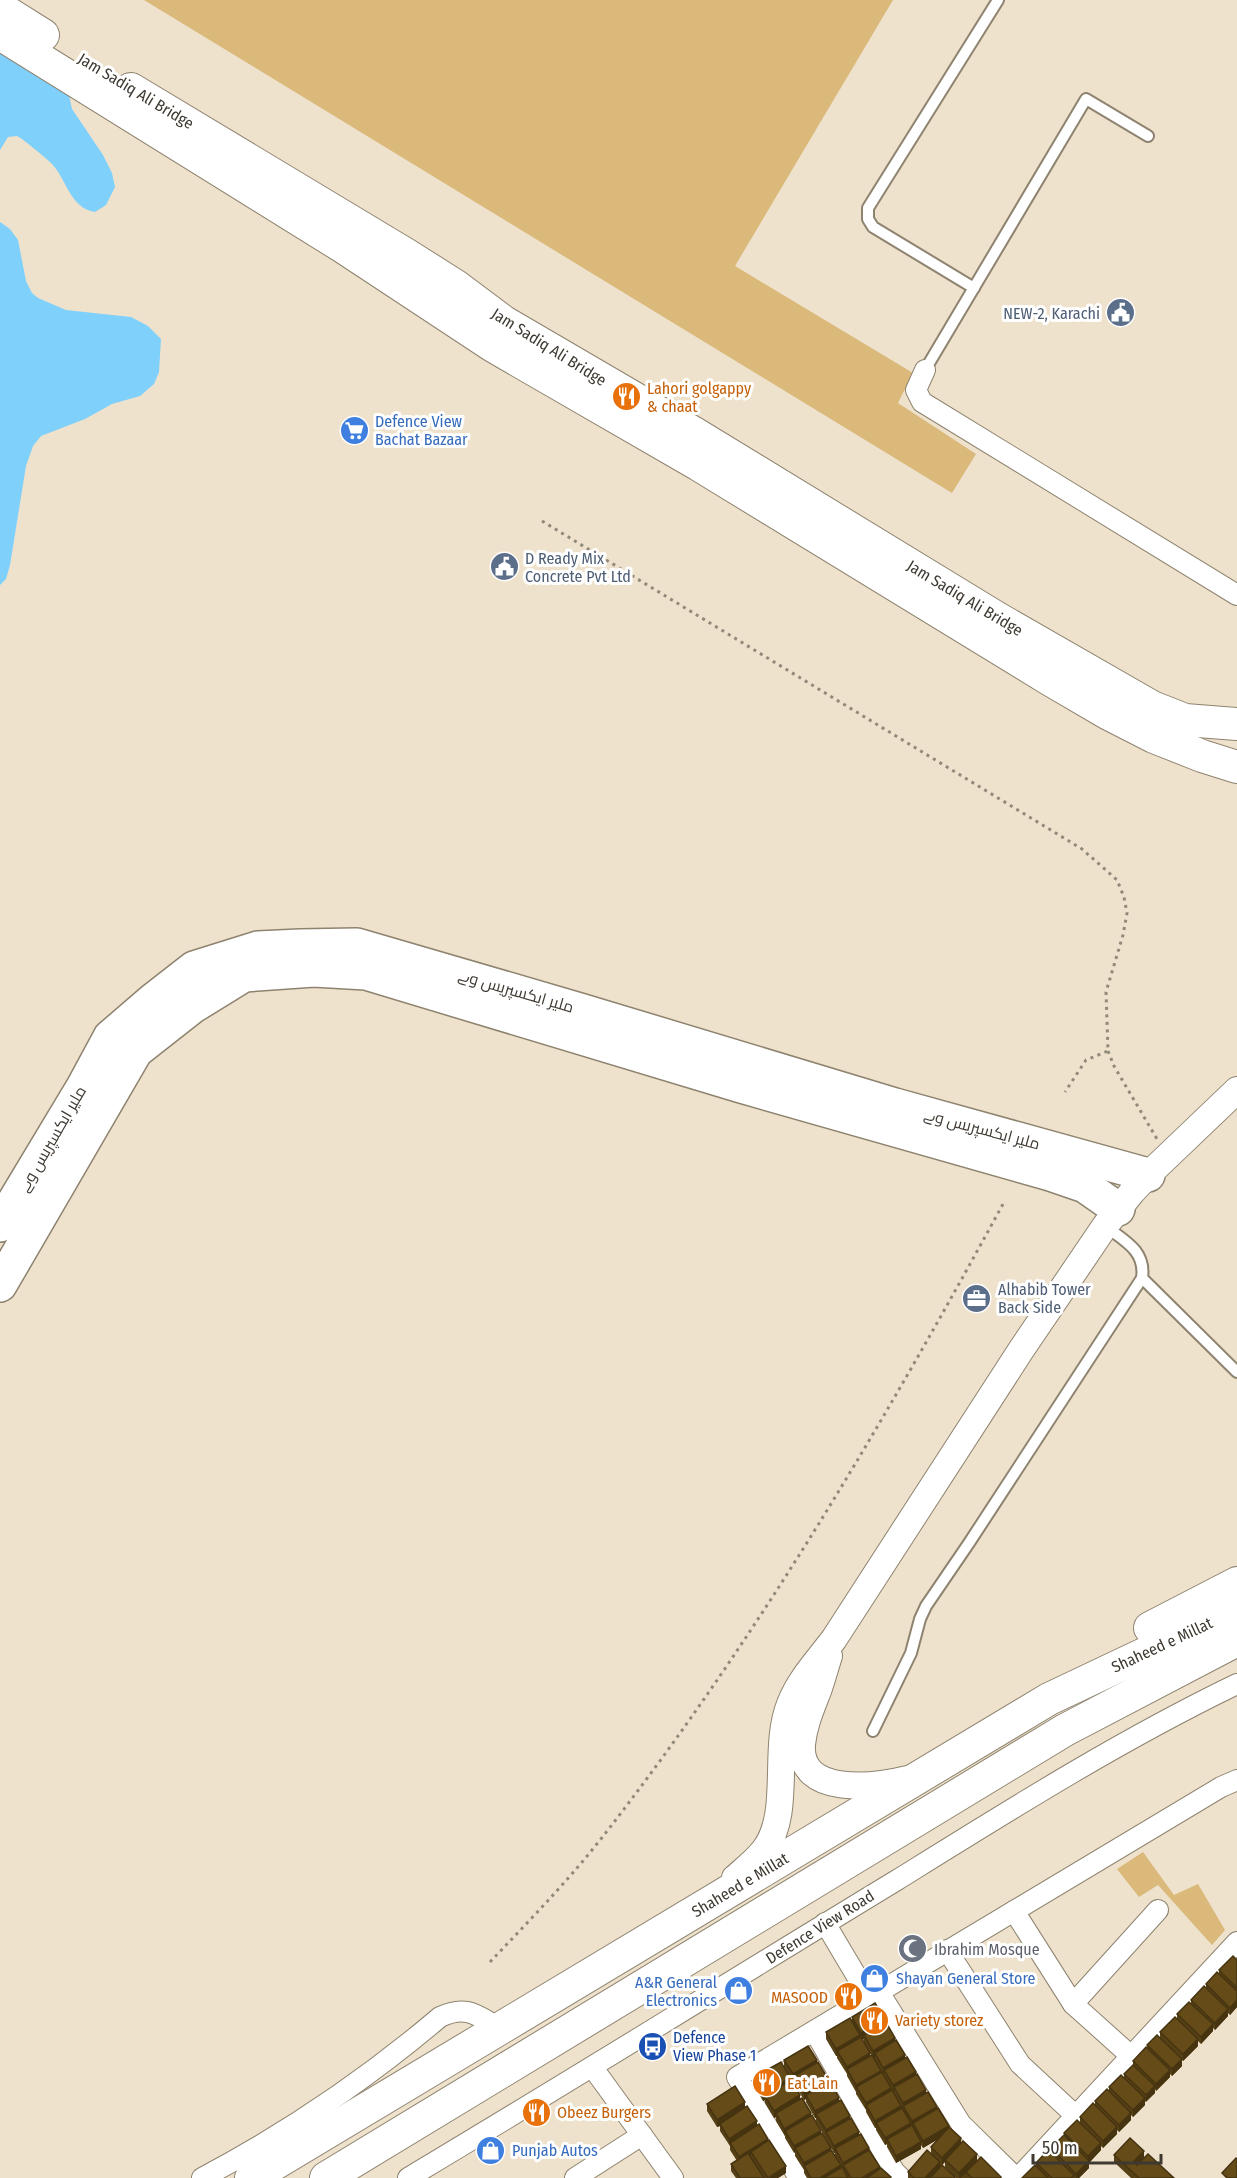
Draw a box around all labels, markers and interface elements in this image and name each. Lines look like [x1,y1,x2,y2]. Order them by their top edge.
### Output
street label: Jam Sadiq Ali Bridge [75,49,197,133]
public building icon: NEW-2, Karachi [1105,297,1137,329]
street label: Jam Sadiq Ali Bridge [488,304,610,390]
place label: NEW-2, Karachi [1003,304,1100,323]
place label: Lahori golgappy & chaat [647,379,752,416]
restaurant icon: Lahori golgappy & chaat [610,381,642,413]
place label: Defence View Bachat Bazaar [375,412,468,449]
supermarket icon: Defence View Bachat Bazaar [338,414,370,446]
place label: D Ready Mix Concrete Pvt Ltd [525,549,631,586]
public building icon: D Ready Mix Concrete Pvt Ltd [488,551,520,583]
street label: Jam Sadiq Ali Bridge [904,556,1026,640]
street label: ملیر ایکسپریس وے [456,965,576,1018]
street label: ملیر ایکسپریس وے [14,1083,92,1196]
street label: ملیر ایکسپریس وے [921,1104,1042,1156]
place label: Alhabib Tower Back Side [998,1280,1091,1317]
office icon: Alhabib Tower Back Side [961,1282,993,1314]
street label: Shaheed e Millat [1108,1613,1216,1677]
street label: Shaheed e Millat [688,1848,792,1921]
street label: Defence View Road [762,1886,878,1968]
mosque icon: Ibrahim Mosque [897,1933,929,1965]
place label: Ibrahim Mosque [934,1940,1040,1959]
shop icon: Shayan General Store [859,1962,891,1994]
place label: Shayan General Store [896,1969,1036,1988]
place label: A&R General Electronics [635,1973,717,2010]
shop icon: A&R General Electronics [722,1975,754,2007]
restaurant icon: MASOOD [833,1981,865,2013]
place label: MASOOD [771,1988,828,2007]
restaurant icon: Variety storez [858,2004,890,2036]
place label: Variety storez [895,2011,983,2030]
place label: Defence View Phase 1 [673,2028,756,2065]
bus stop icon: Defence View Phase 1 [636,2030,668,2062]
restaurant icon: Eat Lain [750,2067,782,2099]
place label: Eat Lain [787,2074,838,2093]
restaurant icon: Obeez Burgers [520,2096,552,2128]
place label: Obeez Burgers [557,2103,651,2122]
scale bar [1033,2127,1160,2165]
shop icon: Punjab Autos [475,2134,507,2166]
text: 50 m [1042,2137,1078,2159]
place label: Punjab Autos [512,2141,598,2160]

